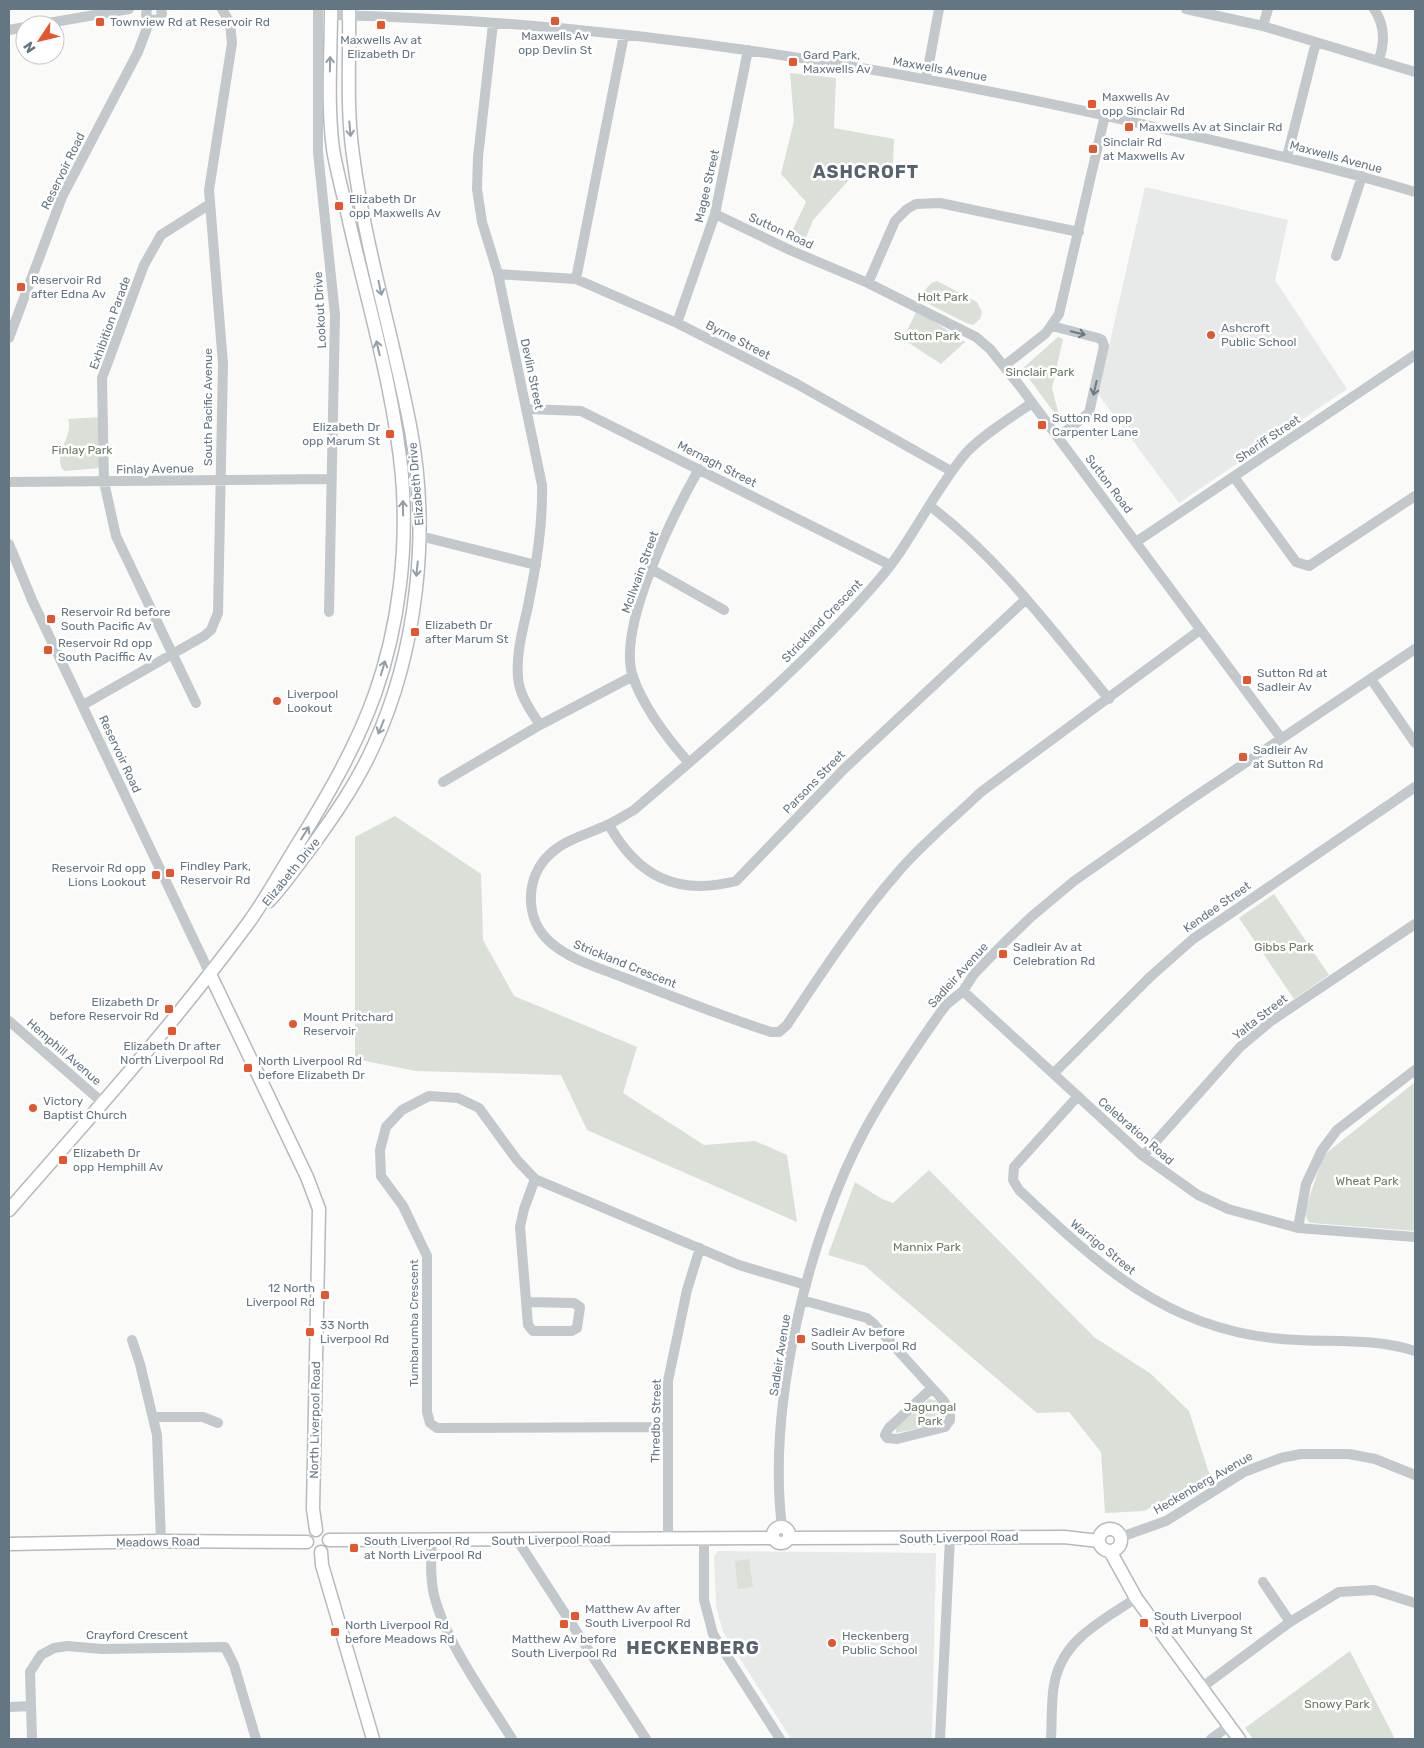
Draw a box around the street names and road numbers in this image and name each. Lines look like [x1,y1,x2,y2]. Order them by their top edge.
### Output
street label: Maxwells Avenue [892,54,988,84]
street label: Reservoir Road [38,130,88,212]
street label: Maxwells Avenue [1288,138,1384,176]
street label: Magee Street [692,148,722,224]
street label: Sutton Road [746,210,816,252]
street label: Lookout Drive [311,271,329,349]
street label: Exhibition Parade [87,274,133,371]
street label: Byrne Street [703,318,773,362]
street label: Devlin Street [518,337,546,411]
street label: South Pacific Avenue [201,348,215,466]
street label: Sheriff Street [1233,412,1303,466]
street label: Mernagh Street [675,438,759,490]
street label: Elizabeth Drive [405,442,427,526]
street label: Sutton Road [1082,452,1136,516]
street label: Finlay Avenue [116,461,194,477]
street label: McIlwain Street [619,529,661,615]
street label: Strickland Crescent [779,576,865,665]
street label: Reservoir Road [96,713,144,795]
street label: Parsons Street [780,747,848,817]
street label: Elizabeth Drive [259,835,323,909]
street label: Kendee Street [1181,878,1254,935]
street label: Strickland Crescent [571,937,679,991]
street label: Sadleir Avenue [925,939,991,1010]
street label: Yalta Street [1230,991,1290,1043]
street label: Hemphill Avenue [24,1016,104,1088]
street label: Celebration Road [1095,1094,1177,1168]
street label: Warrigo Street [1068,1216,1139,1278]
street label: Tumbarumba Crescent [407,1259,421,1387]
street label: Sadleir Avenue [767,1313,793,1397]
street label: North Liverpool Road [307,1361,323,1479]
street label: Thredbo Street [648,1379,664,1463]
street label: Heckenberg Avenue [1151,1449,1255,1517]
street label: South Liverpool Road [899,1530,1019,1546]
street label: South Liverpool Road [491,1532,611,1548]
street label: Meadows Road [116,1534,200,1550]
street label: Crayford Crescent [86,1628,188,1642]

